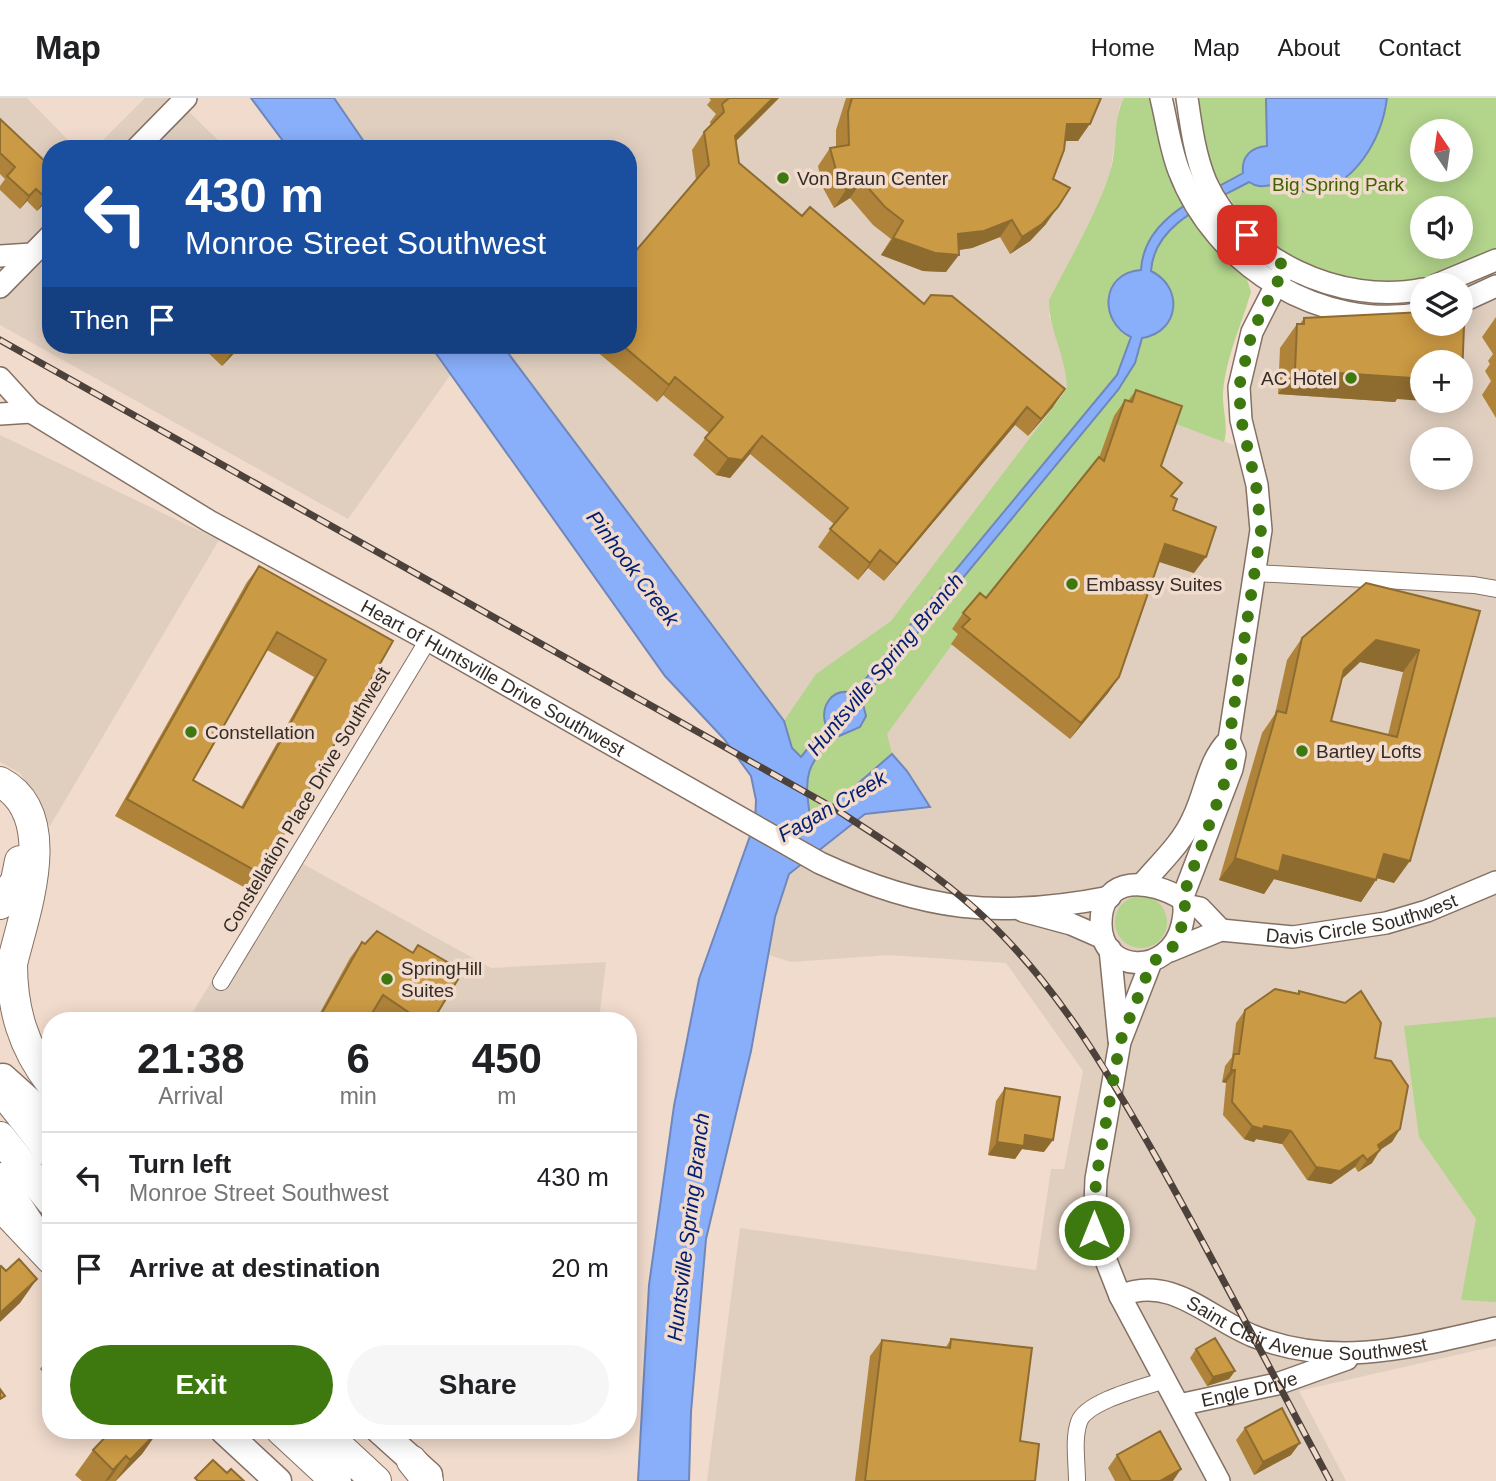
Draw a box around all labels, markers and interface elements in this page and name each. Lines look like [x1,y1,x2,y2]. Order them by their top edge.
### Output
text: Map [35,29,101,66]
text: Home [1091,34,1155,61]
text: Map [1193,34,1240,61]
text: About [1278,34,1340,61]
text: Contact [1378,34,1461,61]
north arrow [1410,119,1474,182]
map controls [1410,119,1473,490]
icon: left [70,168,161,259]
text: 430 m [185,168,324,222]
place label: Von Braun Center [797,168,949,189]
marker: Von Braun Center [775,170,791,186]
park label: Big Spring Park [1272,174,1404,195]
button: sound [1410,196,1473,259]
pin [1217,205,1277,265]
icon: arrive [1228,216,1266,254]
text: Monroe Street Southwest [185,225,546,261]
button: layers [1410,273,1473,336]
icon: arrive [143,301,181,339]
text: Then [70,305,129,335]
button: + [1410,350,1473,413]
place label: AC Hotel [1261,368,1337,389]
marker: AC Hotel [1343,370,1359,386]
button: − [1410,427,1473,490]
water label: Pinhook Creek [582,506,685,631]
water label: Huntsville Spring Branch [802,569,968,759]
place label: Embassy Suites [1086,574,1222,595]
marker: Embassy Suites [1064,576,1080,592]
street label: Heart of Huntsville Drive Southwest [357,595,629,761]
street label: Constellation Place Drive Southwest [218,663,394,937]
place label: Constellation [205,722,315,743]
marker: Constellation [183,724,199,740]
place label: Bartley Lofts [1316,741,1422,762]
marker: Bartley Lofts [1294,743,1310,759]
water label: Fagan Creek [774,765,892,846]
street label: Davis Circle Southwest [1265,889,1461,948]
place label: SpringHill Suites [401,958,482,1001]
marker: SpringHill Suites [379,971,395,987]
text: 21:38 [137,1035,245,1082]
text: 6 [346,1035,370,1082]
text: 450 [472,1035,542,1082]
text: Arrival [158,1083,223,1109]
text: min [340,1083,377,1109]
text: m [497,1083,516,1109]
water label: Huntsville Spring Branch [663,1111,713,1343]
text: Turn left [129,1149,231,1179]
icon: left [70,1159,108,1197]
text: 430 m [537,1162,609,1192]
text: Monroe Street Southwest [129,1180,389,1206]
position arrow [1057,1193,1131,1267]
icon: arrive [70,1250,108,1288]
text: Arrive at destination [129,1253,380,1283]
text: 20 m [551,1253,609,1283]
street label: Saint Clair Avenue Southwest [1183,1291,1429,1364]
button: Exit [70,1345,333,1425]
button: Share [347,1345,609,1425]
street label: Engle Drive [1199,1367,1300,1410]

